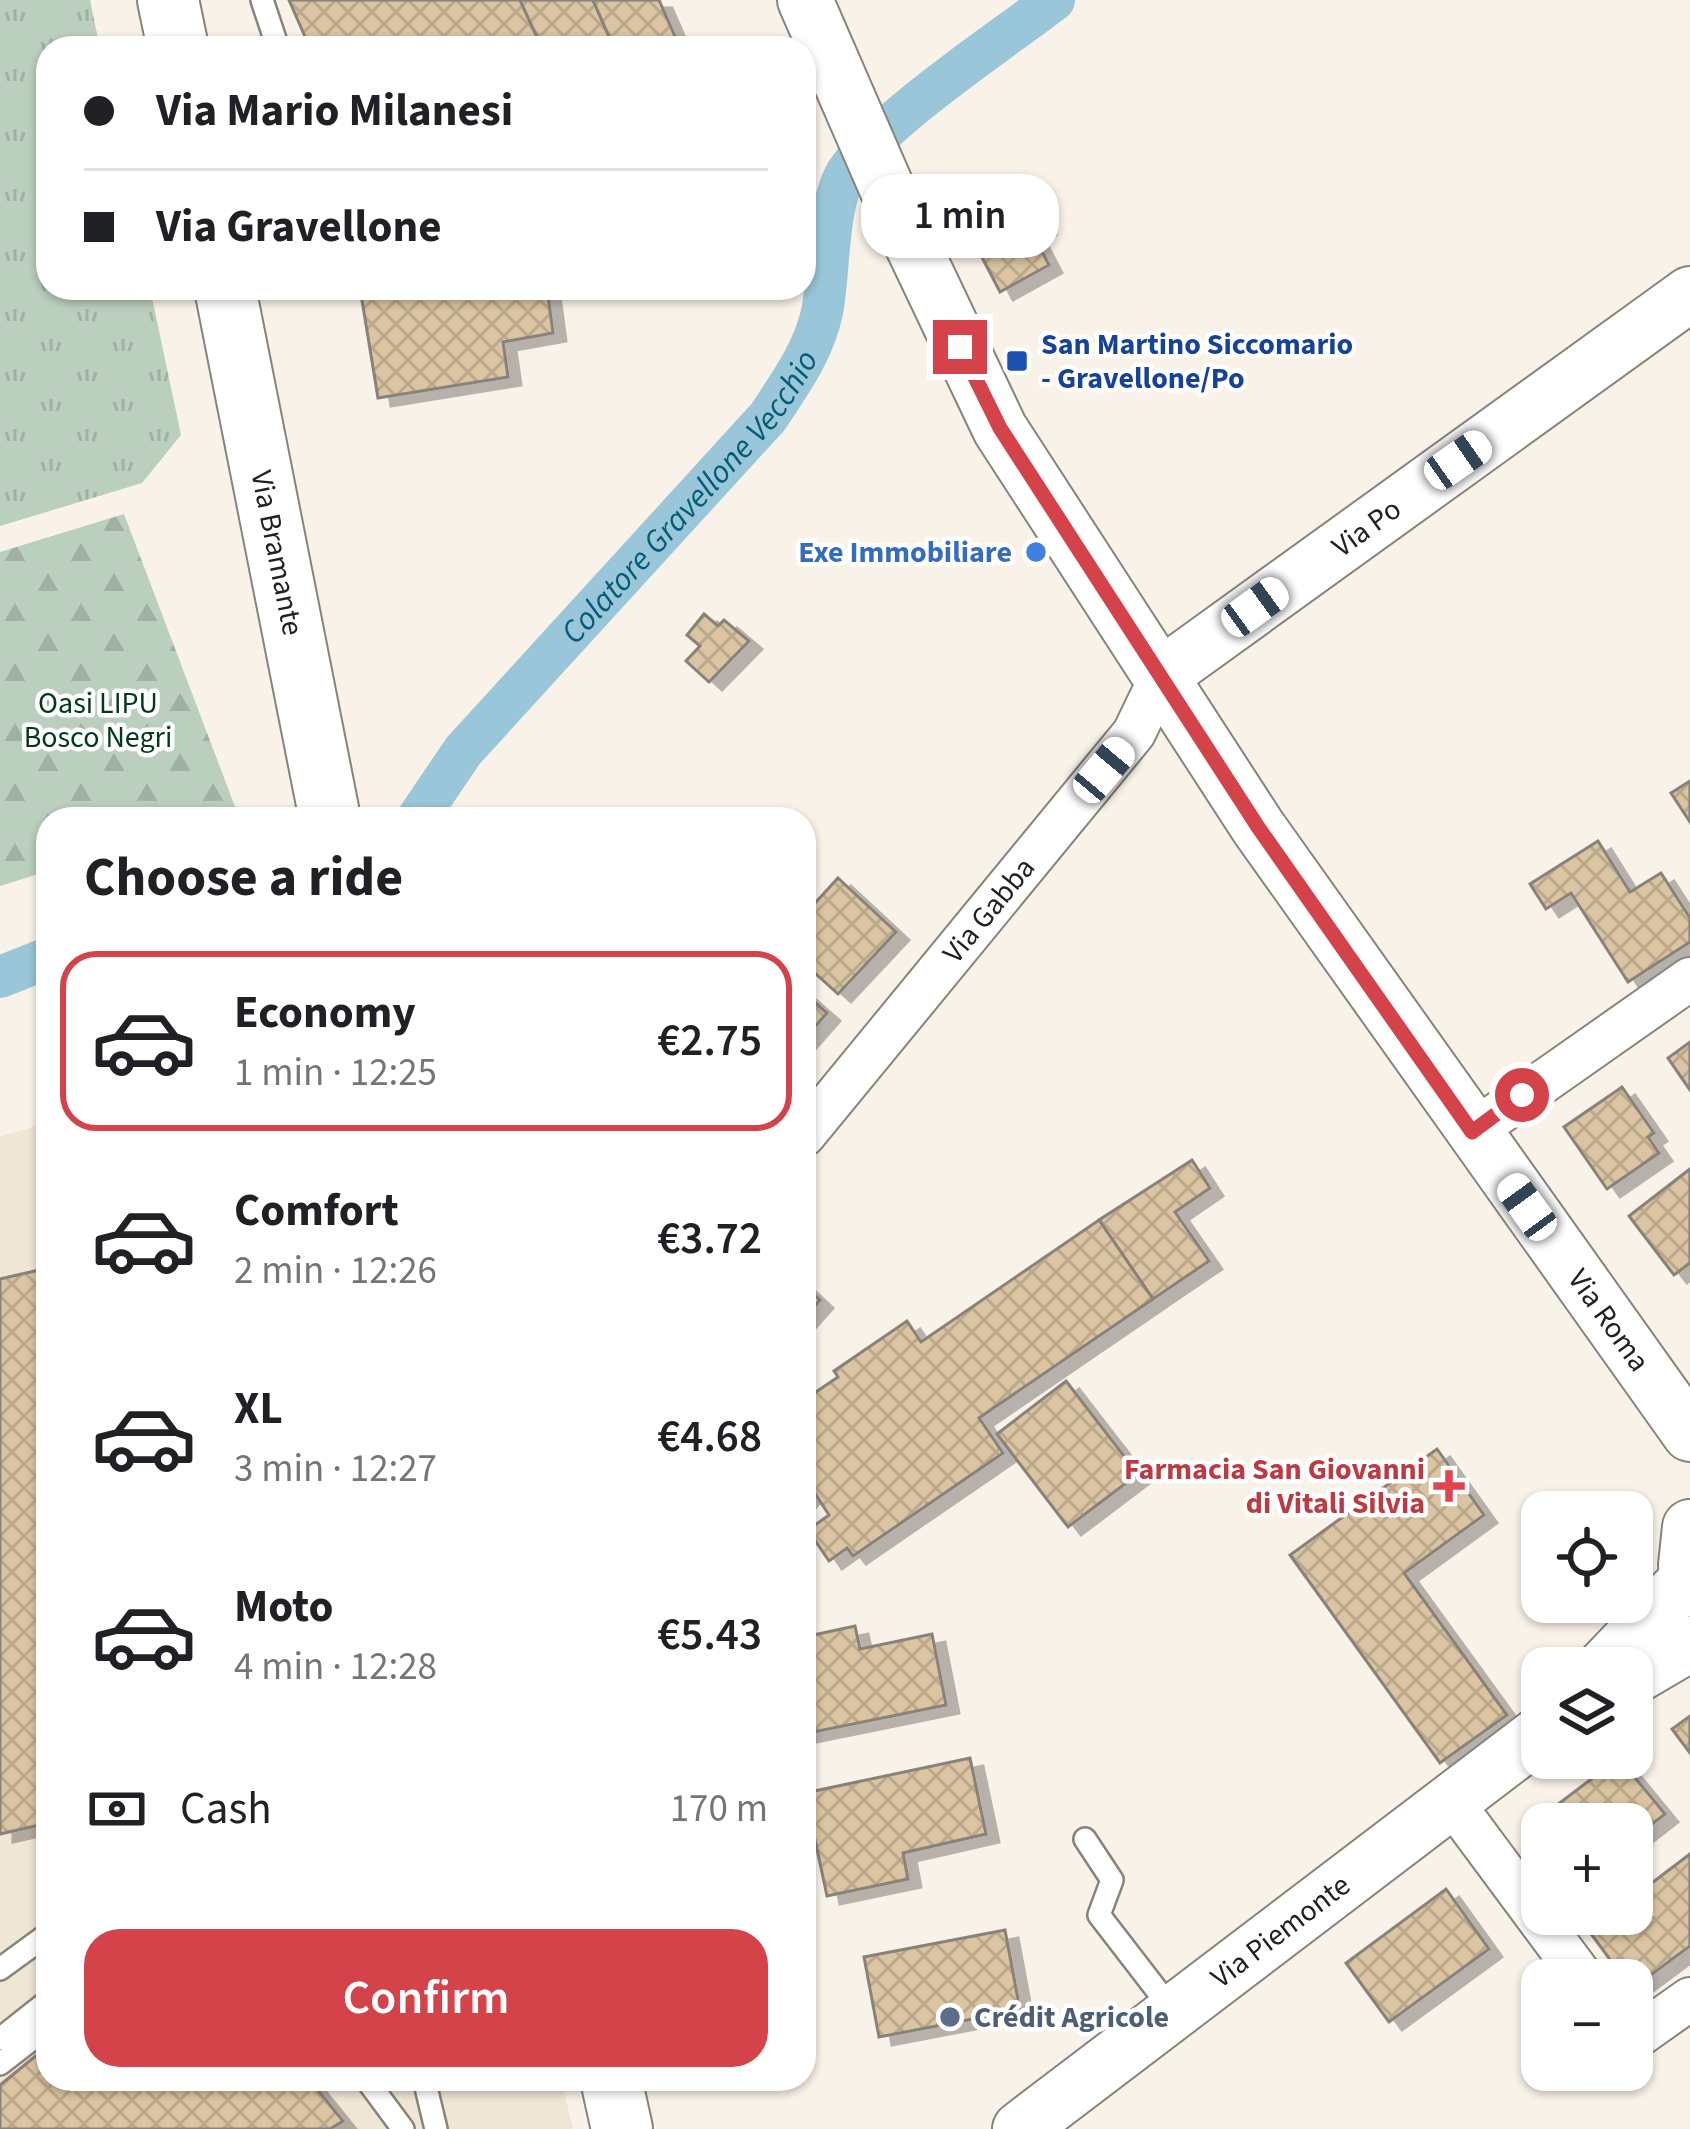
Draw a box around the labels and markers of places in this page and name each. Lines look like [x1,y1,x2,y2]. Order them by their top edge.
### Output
place label: San Martino Siccomario - Gravellone/Po [1041,323,1353,400]
marker: San Martino Siccomario - Gravellone/Po [1004,348,1030,374]
place label: Exe Immobiliare [798,531,1012,574]
marker: Exe Immobiliare [1023,539,1049,565]
place label: Farmacia San Giovanni di Vitali Silvia [1124,1448,1425,1525]
marker: Farmacia San Giovanni di Vitali Silvia [1436,1473,1462,1499]
place label: Crédit Agricole [974,1996,1169,2039]
marker: Crédit Agricole [937,2004,963,2030]

